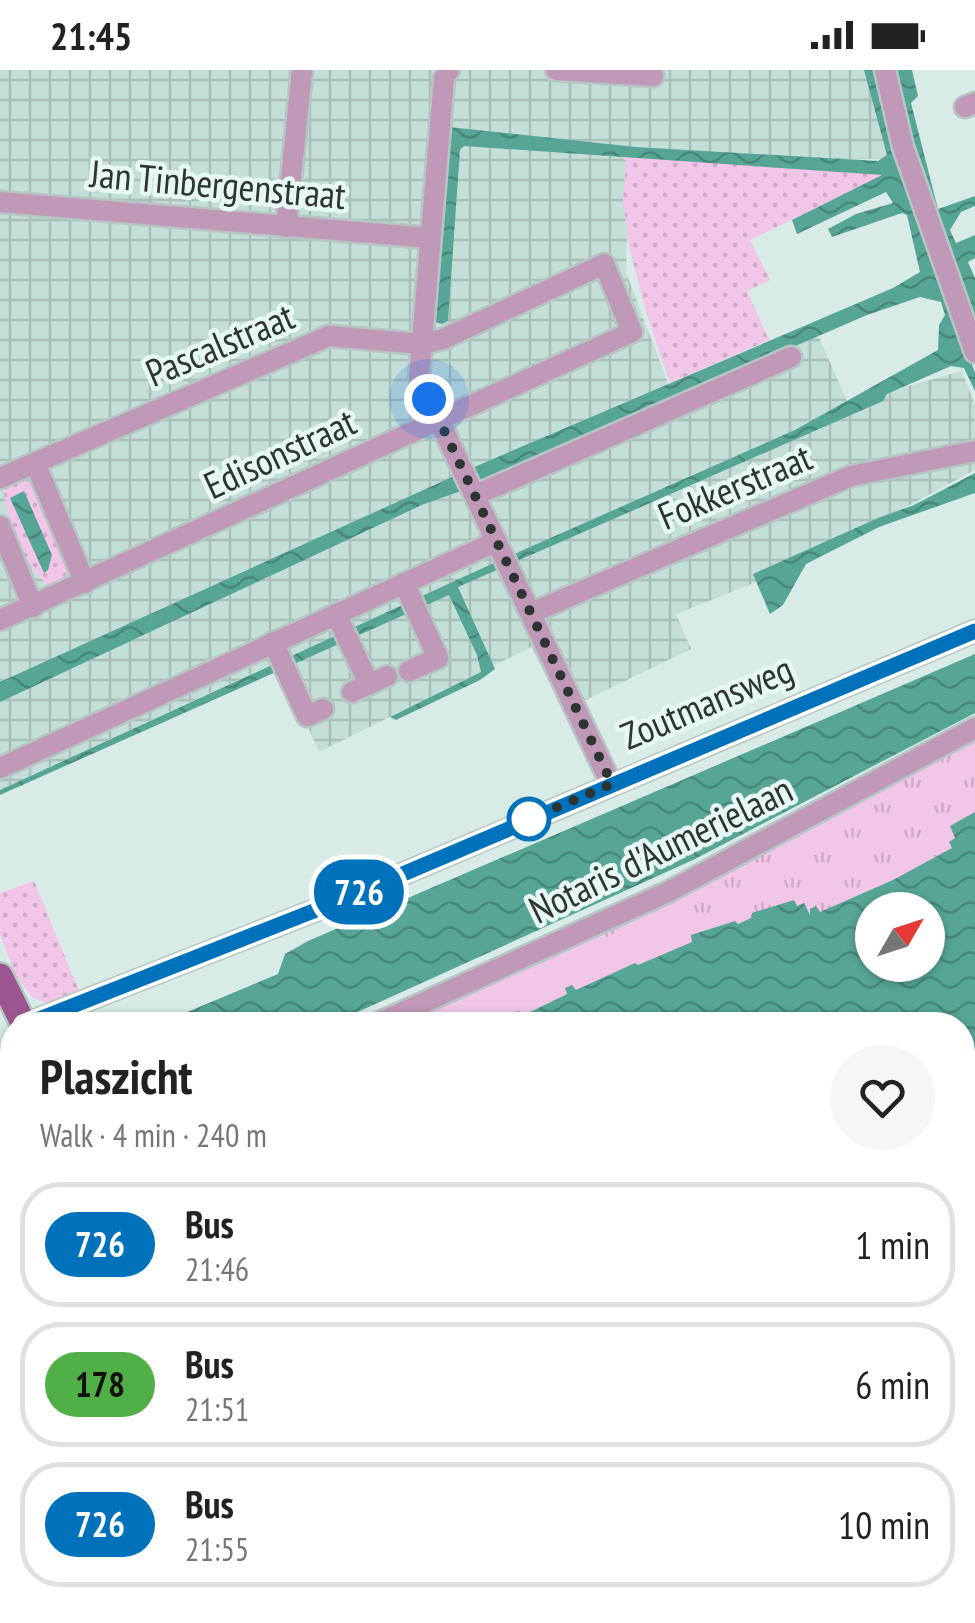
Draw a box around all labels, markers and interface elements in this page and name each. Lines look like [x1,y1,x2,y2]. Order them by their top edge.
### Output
text: 21:45 [50,11,132,60]
street label: Jan Tinbergenstraat [88,148,348,219]
street label: Pascalstraat [138,290,301,397]
your location [404,374,454,424]
street label: Edisonstraat [196,396,363,509]
street label: Fokkerstraat [650,431,819,540]
street label: Zoutmansweg [613,644,800,760]
street label: Notaris d'Aumerielaan [521,764,800,934]
unlabelled marker [508,798,550,840]
line badge: 726 [302,860,416,924]
text: 726 [334,869,384,915]
north arrow [855,892,945,982]
map controls [855,892,945,982]
text: Plaszicht [40,1045,193,1107]
button: heart [830,1045,935,1150]
text: Walk · 4 min · 240 m [40,1114,267,1156]
text: Bus [185,1199,234,1248]
text: 1 min [855,1220,930,1269]
text: 726 [75,1221,125,1267]
text: 21:46 [185,1248,249,1290]
text: Bus [185,1339,234,1388]
text: 6 min [855,1360,930,1409]
text: 178 [75,1361,125,1407]
text: 21:51 [185,1388,249,1430]
text: Bus [185,1479,234,1528]
text: 10 min [838,1500,930,1549]
text: 726 [75,1501,125,1547]
text: 21:55 [185,1528,249,1570]

